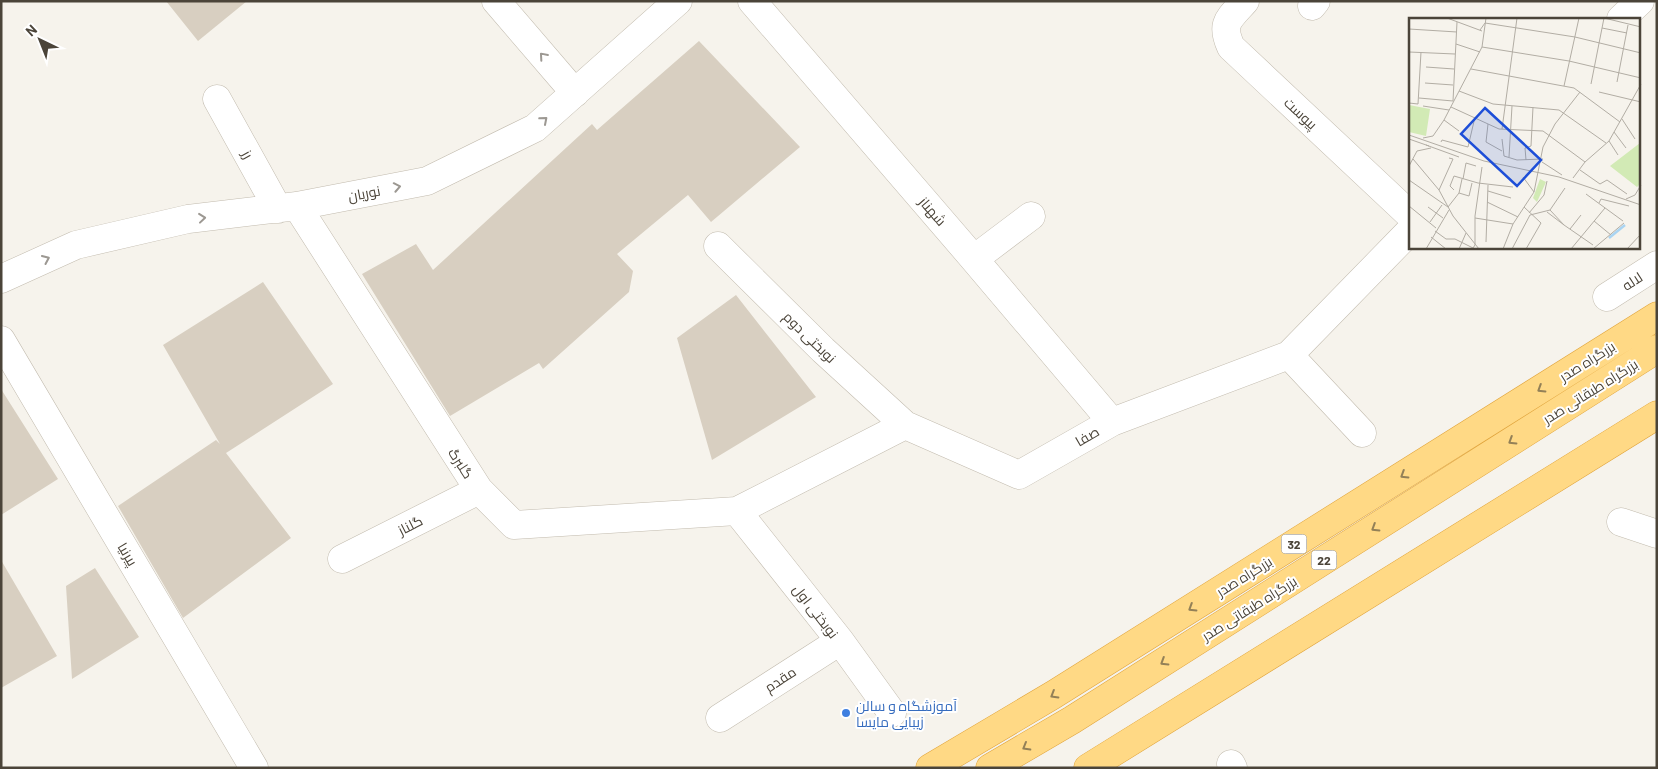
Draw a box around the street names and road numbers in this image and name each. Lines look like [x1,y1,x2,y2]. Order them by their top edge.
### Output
street label: پیوست [1280,93,1321,134]
street label: رز [238,146,257,161]
street label: نوریان [346,182,382,204]
street label: شهناز [915,192,950,229]
street label: لاله [1619,268,1645,294]
street label: نوبختی دوم [779,308,840,368]
street label: بزرگراه صدر [1555,337,1618,385]
street label: بزرگراه طبقاتی صدر [1538,355,1641,428]
street label: صفا [1072,422,1102,450]
street label: گلبرگ [445,445,477,481]
street label: گلناز [394,512,425,539]
road number: 32 [1282,534,1306,554]
street label: پیرنیا [113,539,142,570]
road number: 22 [1312,550,1336,570]
street label: بزرگراه صدر [1212,552,1275,600]
street label: بزرگراه طبقاتی صدر [1197,572,1300,645]
street label: نوبختی اول [789,581,842,642]
street label: مقدم [761,663,800,697]

